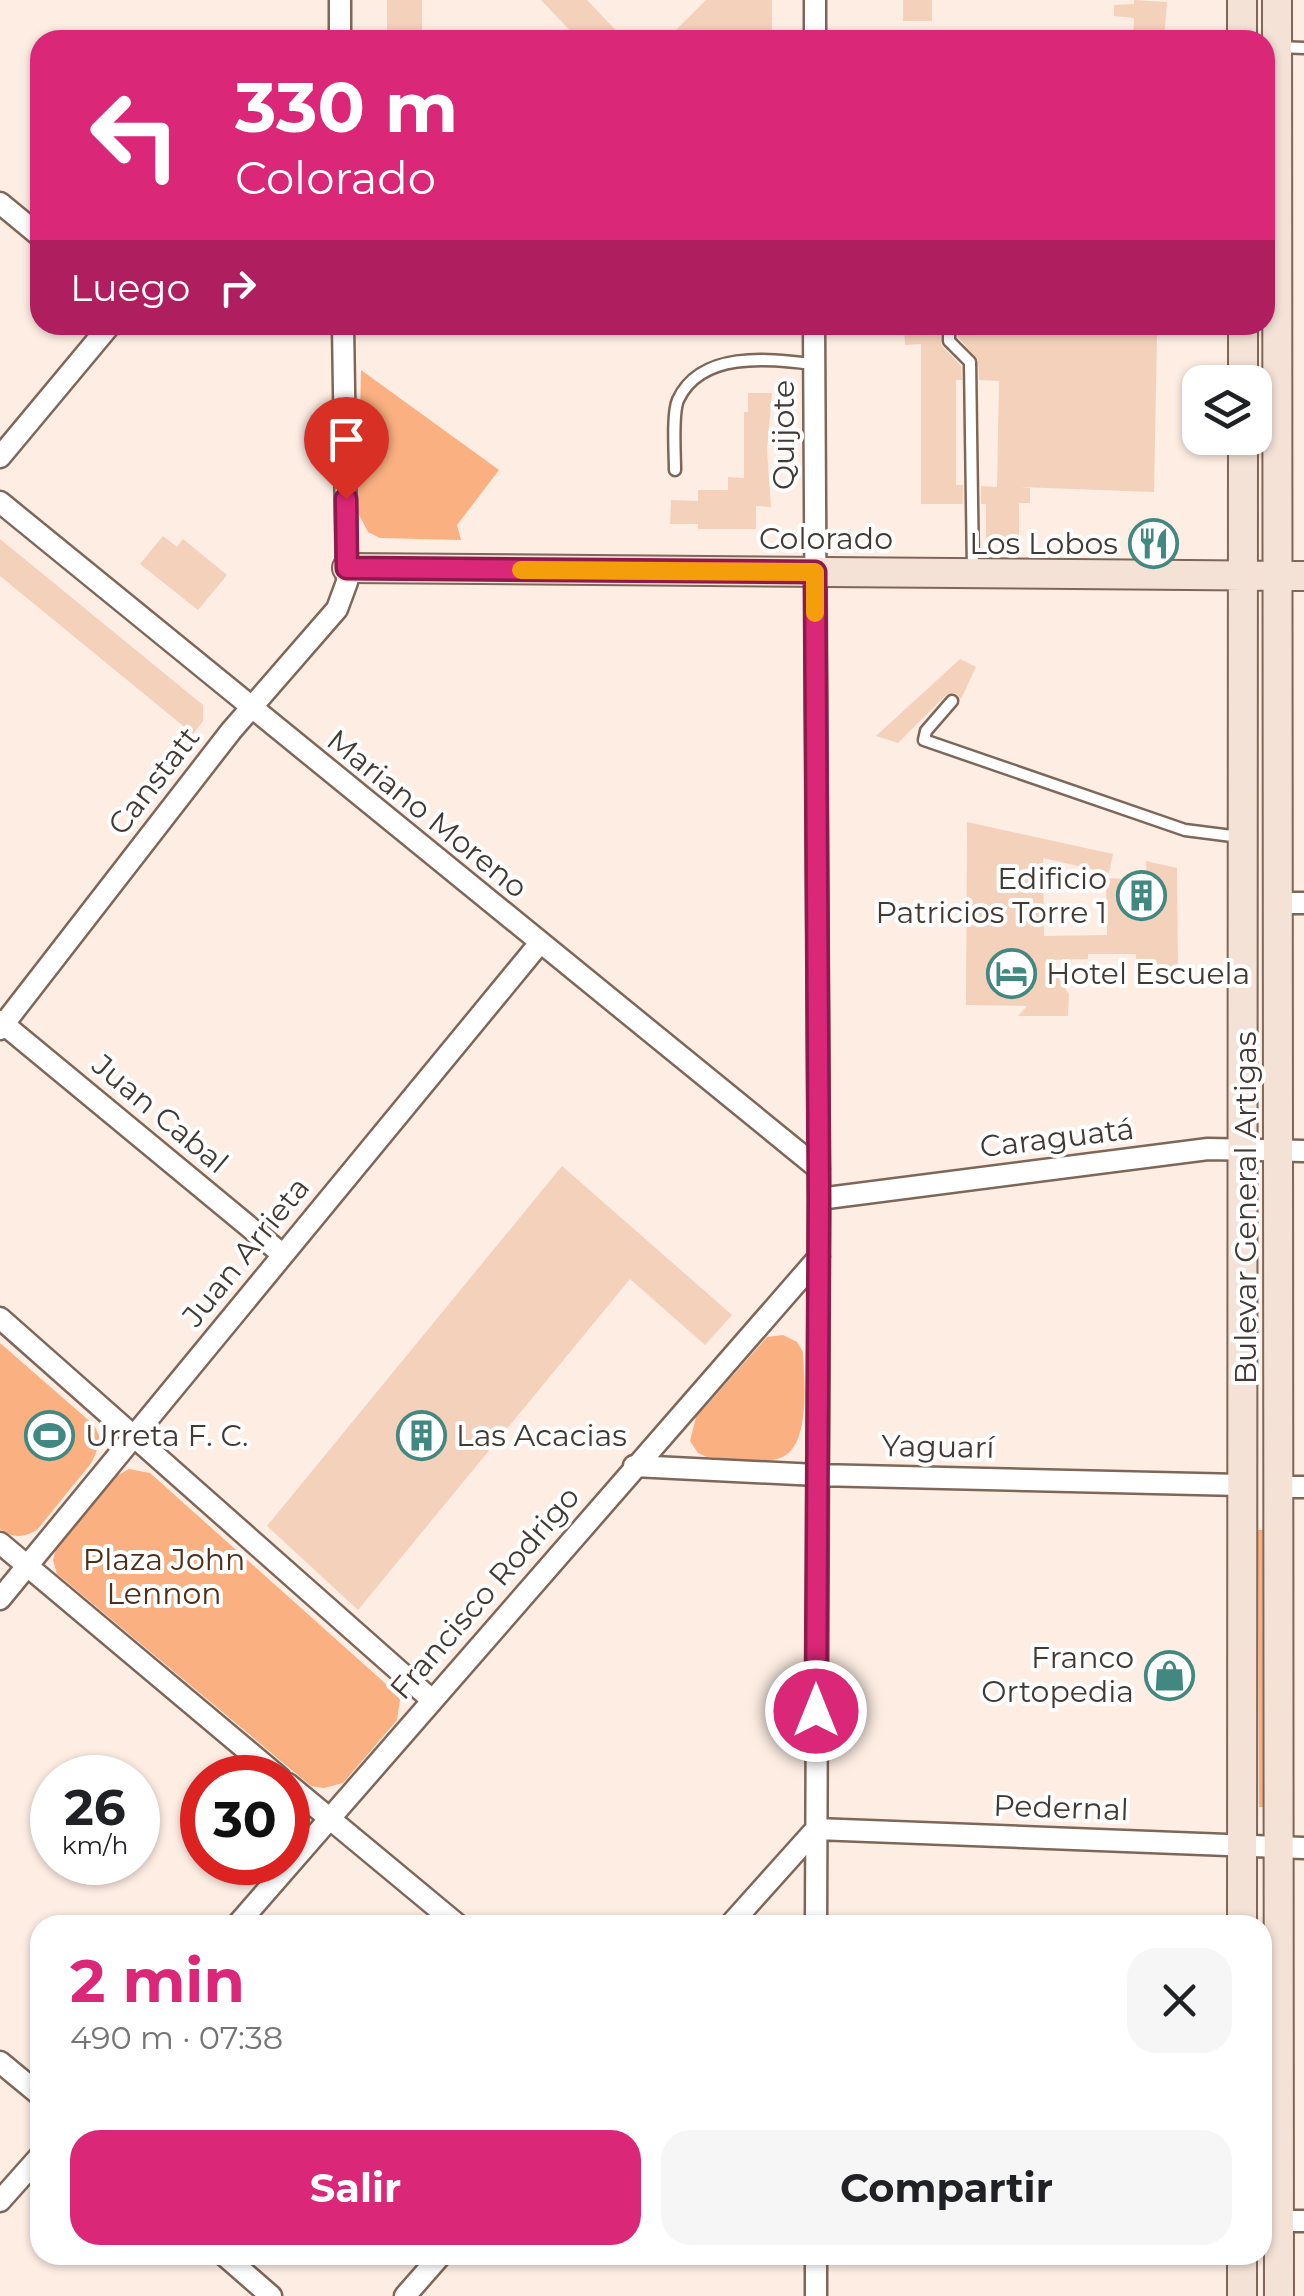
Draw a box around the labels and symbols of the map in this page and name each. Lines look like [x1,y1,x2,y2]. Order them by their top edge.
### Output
street label: Quijote [765,380,802,490]
pin [304,397,389,500]
restaurant icon: Los Lobos [1127,518,1179,570]
street label: Colorado [759,520,893,557]
place label: Los Lobos [969,525,1118,562]
street label: Canstatt [100,719,207,842]
street label: Mariano Moreno [320,721,535,906]
place label: Edificio Patricios Torre 1 [875,860,1107,931]
building icon: Edificio Patricios Torre 1 [1116,870,1168,922]
hotel icon: Hotel Escuela [985,948,1037,1000]
place label: Hotel Escuela [1046,955,1250,992]
street label: Bulevar General Artigas [1227,1031,1264,1385]
street label: Juan Cabal [84,1046,236,1181]
street label: Caraguatá [978,1110,1136,1165]
street label: Juan Arrieta [173,1169,317,1335]
sports icon: Urreta F. C. [24,1410,76,1462]
building icon: Las Acacias [395,1410,447,1462]
place label: Urreta F. C. [85,1417,248,1454]
place label: Las Acacias [456,1417,627,1454]
street label: Yaguarí [881,1427,997,1466]
street label: Francisco Rodrigo [382,1479,587,1707]
park label: Plaza John Lennon [83,1541,245,1612]
place label: Franco Ortopedia [981,1639,1134,1710]
shop icon: Franco Ortopedia [1143,1649,1195,1701]
position arrow [764,1659,868,1763]
speed limit sign: 30 [180,1755,310,1885]
street label: Pedernal [993,1787,1129,1828]

